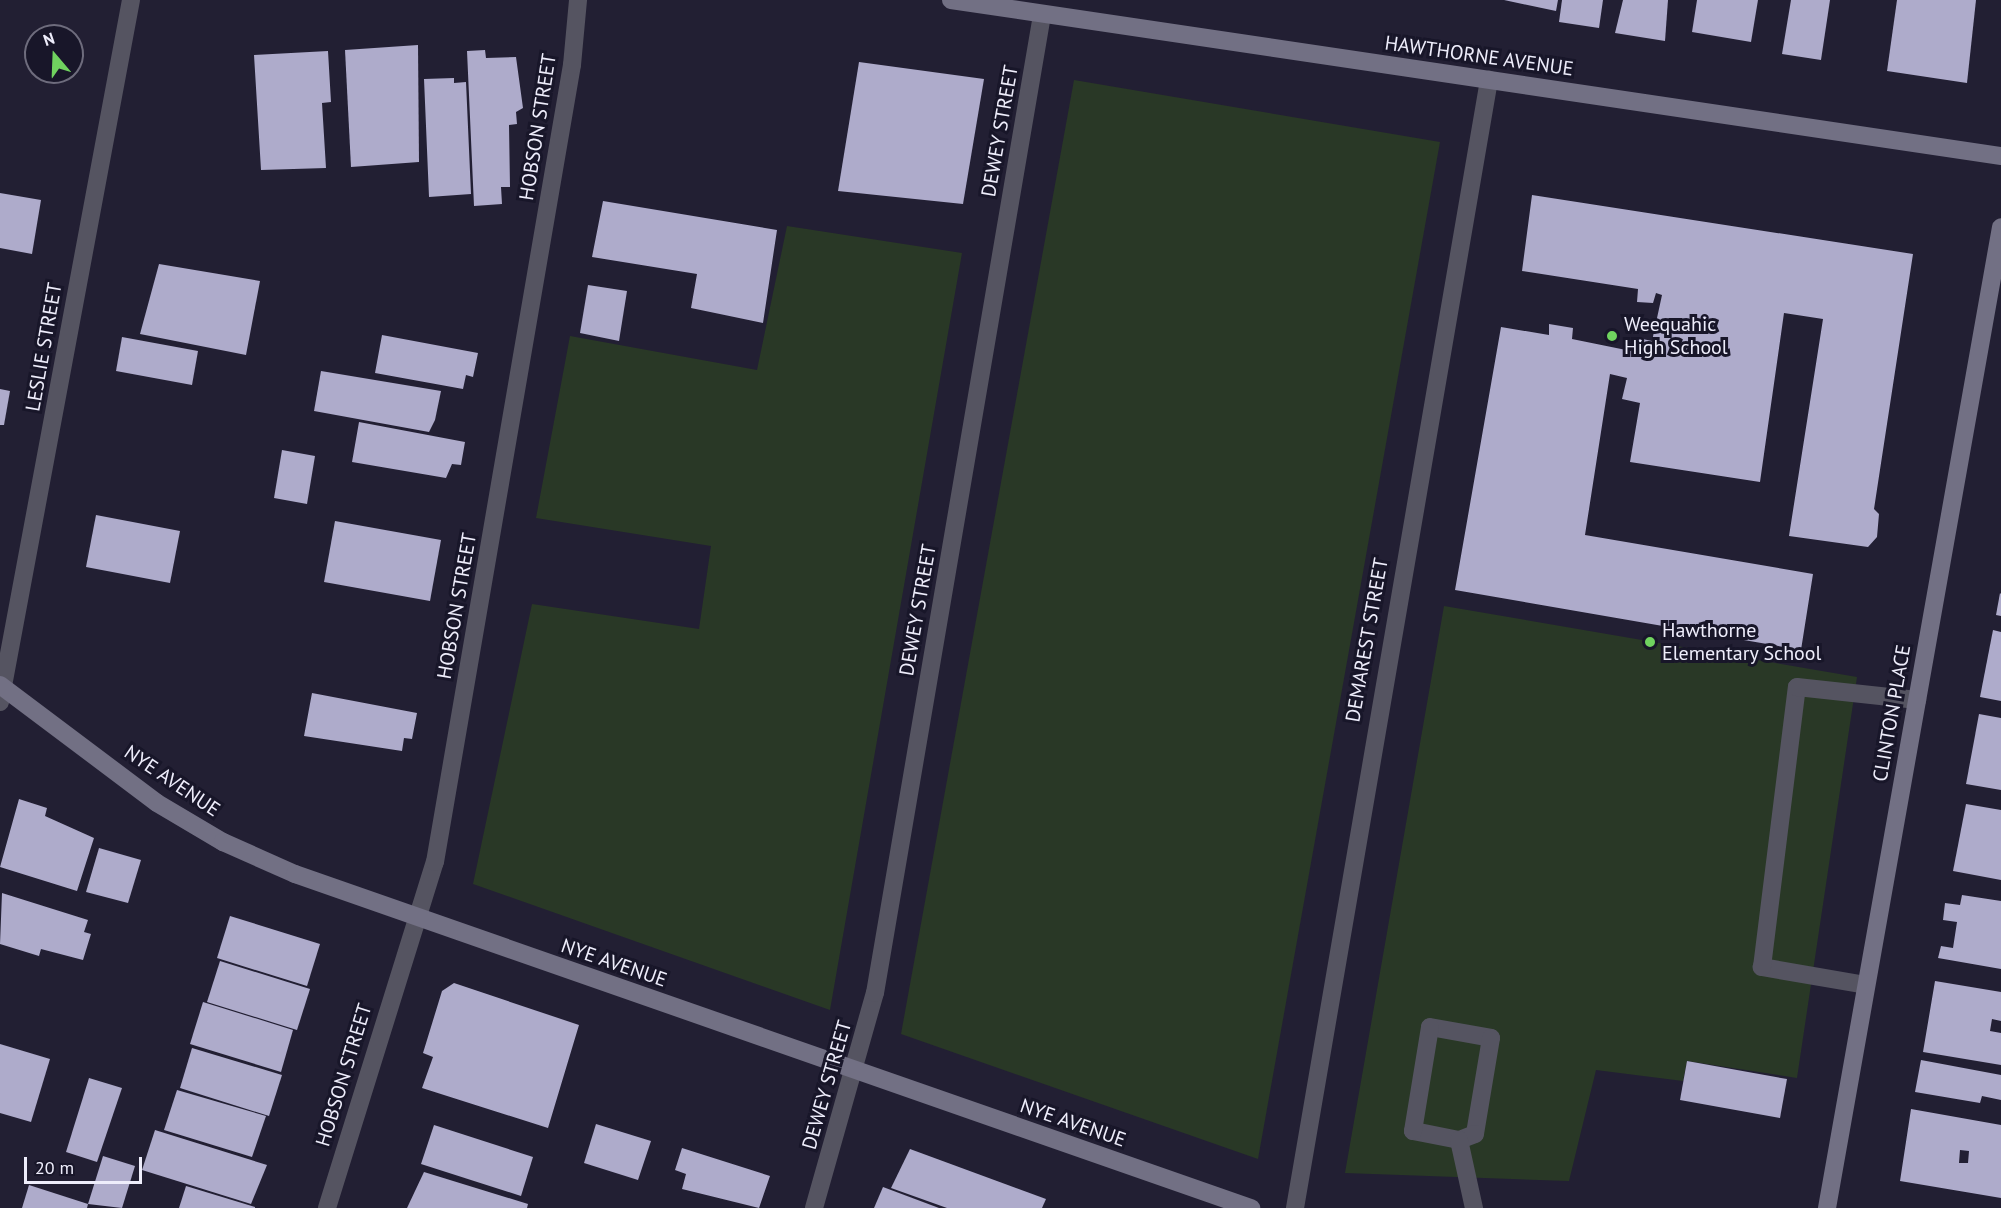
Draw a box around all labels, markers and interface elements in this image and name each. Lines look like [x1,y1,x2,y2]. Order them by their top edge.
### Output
north arrow [24,24,84,84]
text: N [41,28,57,50]
street label: HAWTHORNE AVENUE [1383,31,1575,81]
street label: HOBSON STREET [515,52,561,202]
street label: DEWEY STREET [977,63,1023,199]
street label: LESLIE STREET [21,281,67,413]
place label: Weequahic High School [1624,312,1728,359]
marker: Weequahic High School [1605,329,1619,343]
street label: HOBSON STREET [432,531,482,681]
street label: DEWEY STREET [895,542,941,678]
street label: DEMAREST STREET [1341,556,1393,724]
place label: Hawthorne Elementary School [1662,618,1822,665]
marker: Hawthorne Elementary School [1643,635,1657,649]
street label: CLINTON PLACE [1868,643,1916,783]
street label: NYE AVENUE [119,740,225,822]
street label: NYE AVENUE [558,934,670,992]
street label: HOBSON STREET [311,1001,377,1149]
street label: DEWEY STREET [797,1017,857,1153]
street label: NYE AVENUE [1017,1094,1129,1152]
scale bar [27,1145,146,1183]
text: 20 m [35,1156,74,1179]

